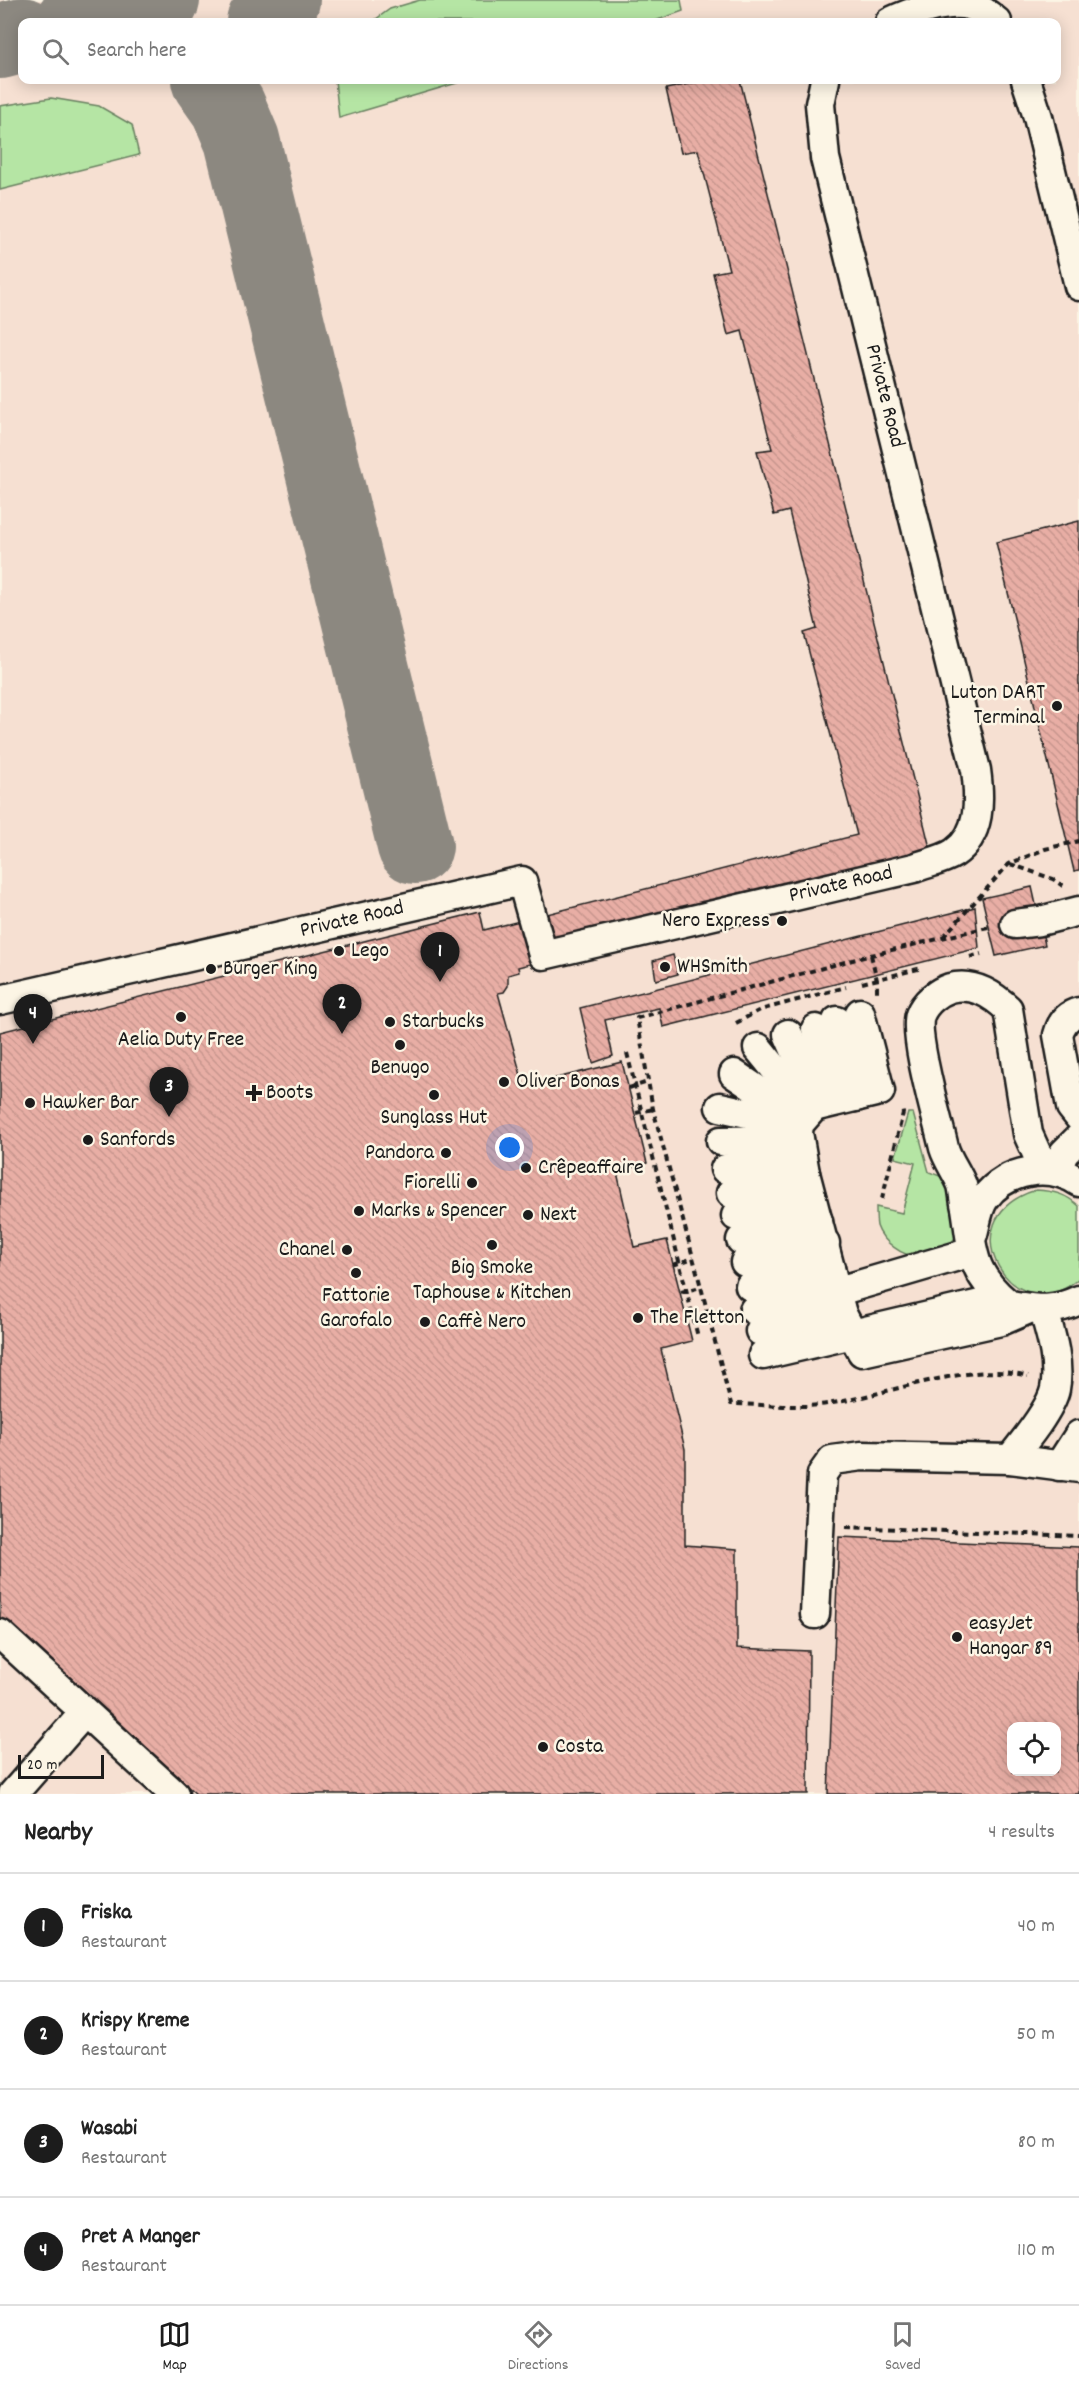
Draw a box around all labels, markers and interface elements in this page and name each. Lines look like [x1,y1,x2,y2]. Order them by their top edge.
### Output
search box [18,18,1061,84]
icon: search [39,35,72,68]
text: Search here [87,36,186,67]
street label: Private Road [856,341,912,451]
place label: Luton DART Terminal [951,678,1045,734]
marker: Luton DART Terminal [1050,699,1064,713]
street label: Private Road [786,858,896,912]
street label: Private Road [297,893,407,947]
place label: Nero Express [662,906,770,937]
marker: Nero Express [775,914,789,928]
pin: 1 [420,932,460,982]
place label: Lego [351,936,389,967]
marker: Lego [332,944,346,958]
place label: WHSmith [677,952,748,983]
place label: Burger King [223,954,318,985]
marker: WHSmith [658,960,672,974]
marker: Burger King [204,962,218,976]
pin: 2 [322,984,362,1034]
pin: 4 [14,994,52,1044]
place label: Starbucks [402,1007,484,1038]
marker: Aelia Duty Free [174,1010,188,1024]
marker: Starbucks [383,1015,397,1029]
place label: Aelia Duty Free [118,1025,244,1056]
marker: Benugo [393,1038,407,1052]
place label: Benugo [370,1053,430,1084]
place label: Oliver Bonas [516,1067,620,1098]
pin: 3 [150,1068,188,1117]
marker: Oliver Bonas [497,1075,511,1089]
place label: Boots [266,1078,313,1109]
marker: Boots [247,1086,261,1100]
place label: Hawker Bar [42,1088,139,1119]
marker: Sunglass Hut [427,1088,441,1102]
marker: Hawker Bar [23,1096,37,1110]
place label: Sunglass Hut [381,1103,487,1134]
place label: Sanfords [100,1125,175,1156]
marker: Sanfords [81,1133,95,1147]
your location [495,1133,524,1162]
place label: Pandora [365,1138,435,1169]
marker: Pandora [439,1146,453,1160]
place label: Crêpeaffaire [538,1153,644,1184]
marker: Crêpeaffaire [519,1161,533,1175]
place label: Fiorelli [404,1168,460,1199]
marker: Fiorelli [465,1176,479,1190]
place label: Marks & Spencer [371,1196,508,1227]
place label: Next [540,1200,577,1231]
marker: Marks & Spencer [352,1204,366,1218]
marker: Next [521,1208,535,1222]
place label: Chanel [279,1235,335,1266]
marker: Big Smoke Taphouse & Kitchen [485,1238,499,1252]
marker: Chanel [340,1243,354,1257]
place label: Big Smoke Taphouse & Kitchen [413,1253,571,1309]
marker: Fattorie Garofalo [349,1266,363,1280]
place label: Fattorie Garofalo [320,1281,392,1337]
place label: The Fletton [650,1303,745,1334]
place label: Caffè Nero [437,1307,526,1338]
marker: The Fletton [631,1311,645,1325]
marker: Caffè Nero [418,1315,432,1329]
place label: easyJet Hangar 89 [969,1609,1053,1665]
marker: easyJet Hangar 89 [950,1630,964,1644]
map controls [1007,1722,1061,1776]
button: locate [1007,1722,1061,1776]
place label: Costa [555,1732,604,1763]
marker: Costa [536,1740,550,1754]
scale bar [18,1752,104,1780]
text: 20 m [27,1754,57,1777]
text: Nearby [24,1815,92,1852]
text: 4 results [988,1819,1055,1847]
text: Friska [81,1898,132,1929]
text: 1 [41,1913,46,1941]
text: 40 m [1017,1913,1055,1941]
text: Restaurant [81,1929,167,1957]
text: Krispy Kreme [81,2006,190,2037]
text: 2 [39,2021,48,2049]
text: 50 m [1017,2021,1055,2049]
text: Restaurant [81,2037,167,2065]
text: Wasabi [81,2114,137,2145]
text: 3 [39,2129,48,2157]
text: 80 m [1018,2129,1055,2157]
text: Restaurant [81,2145,167,2173]
text: Pret A Manger [81,2222,200,2253]
text: 4 [39,2237,48,2265]
text: 110 m [1017,2237,1055,2265]
text: Restaurant [81,2253,167,2281]
tab: Map [158,2318,191,2377]
tab: Directions [508,2318,568,2377]
tab: Saved [885,2318,921,2377]

